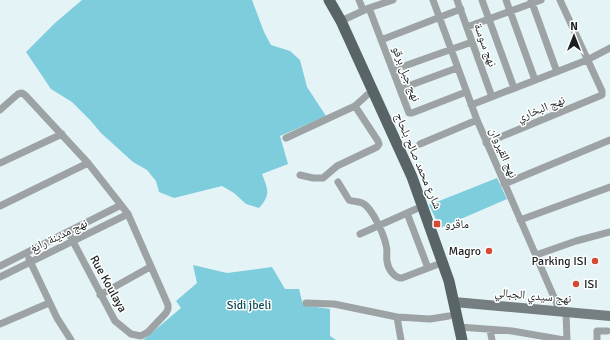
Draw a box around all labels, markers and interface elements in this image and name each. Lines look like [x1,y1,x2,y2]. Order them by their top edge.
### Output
north arrow [554,16,594,56]
text: N [570,20,578,33]
street label: نهج سوسة [470,21,500,69]
street label: نهج جبل برقو [389,44,423,104]
street label: نهج البخاري [515,93,568,127]
street label: شارع محمد صالح بلحاج [391,111,445,211]
street label: نهج القيروان [486,126,520,180]
street label: نهج مدينة رابغ [28,216,90,256]
place label: ماقرو [445,217,469,232]
marker: ماقرو [432,219,442,229]
place label: Magro [449,244,481,259]
marker: Magro [484,246,494,256]
street label: Rue Koulaya [86,253,130,315]
place label: Parking ISI [532,254,587,269]
marker: Parking ISI [590,256,600,266]
place label: ISI [584,277,598,292]
marker: ISI [571,279,581,289]
street label: نهج سيدي الجبالي [494,285,572,309]
park label: Sidi jbeli [227,298,271,313]

